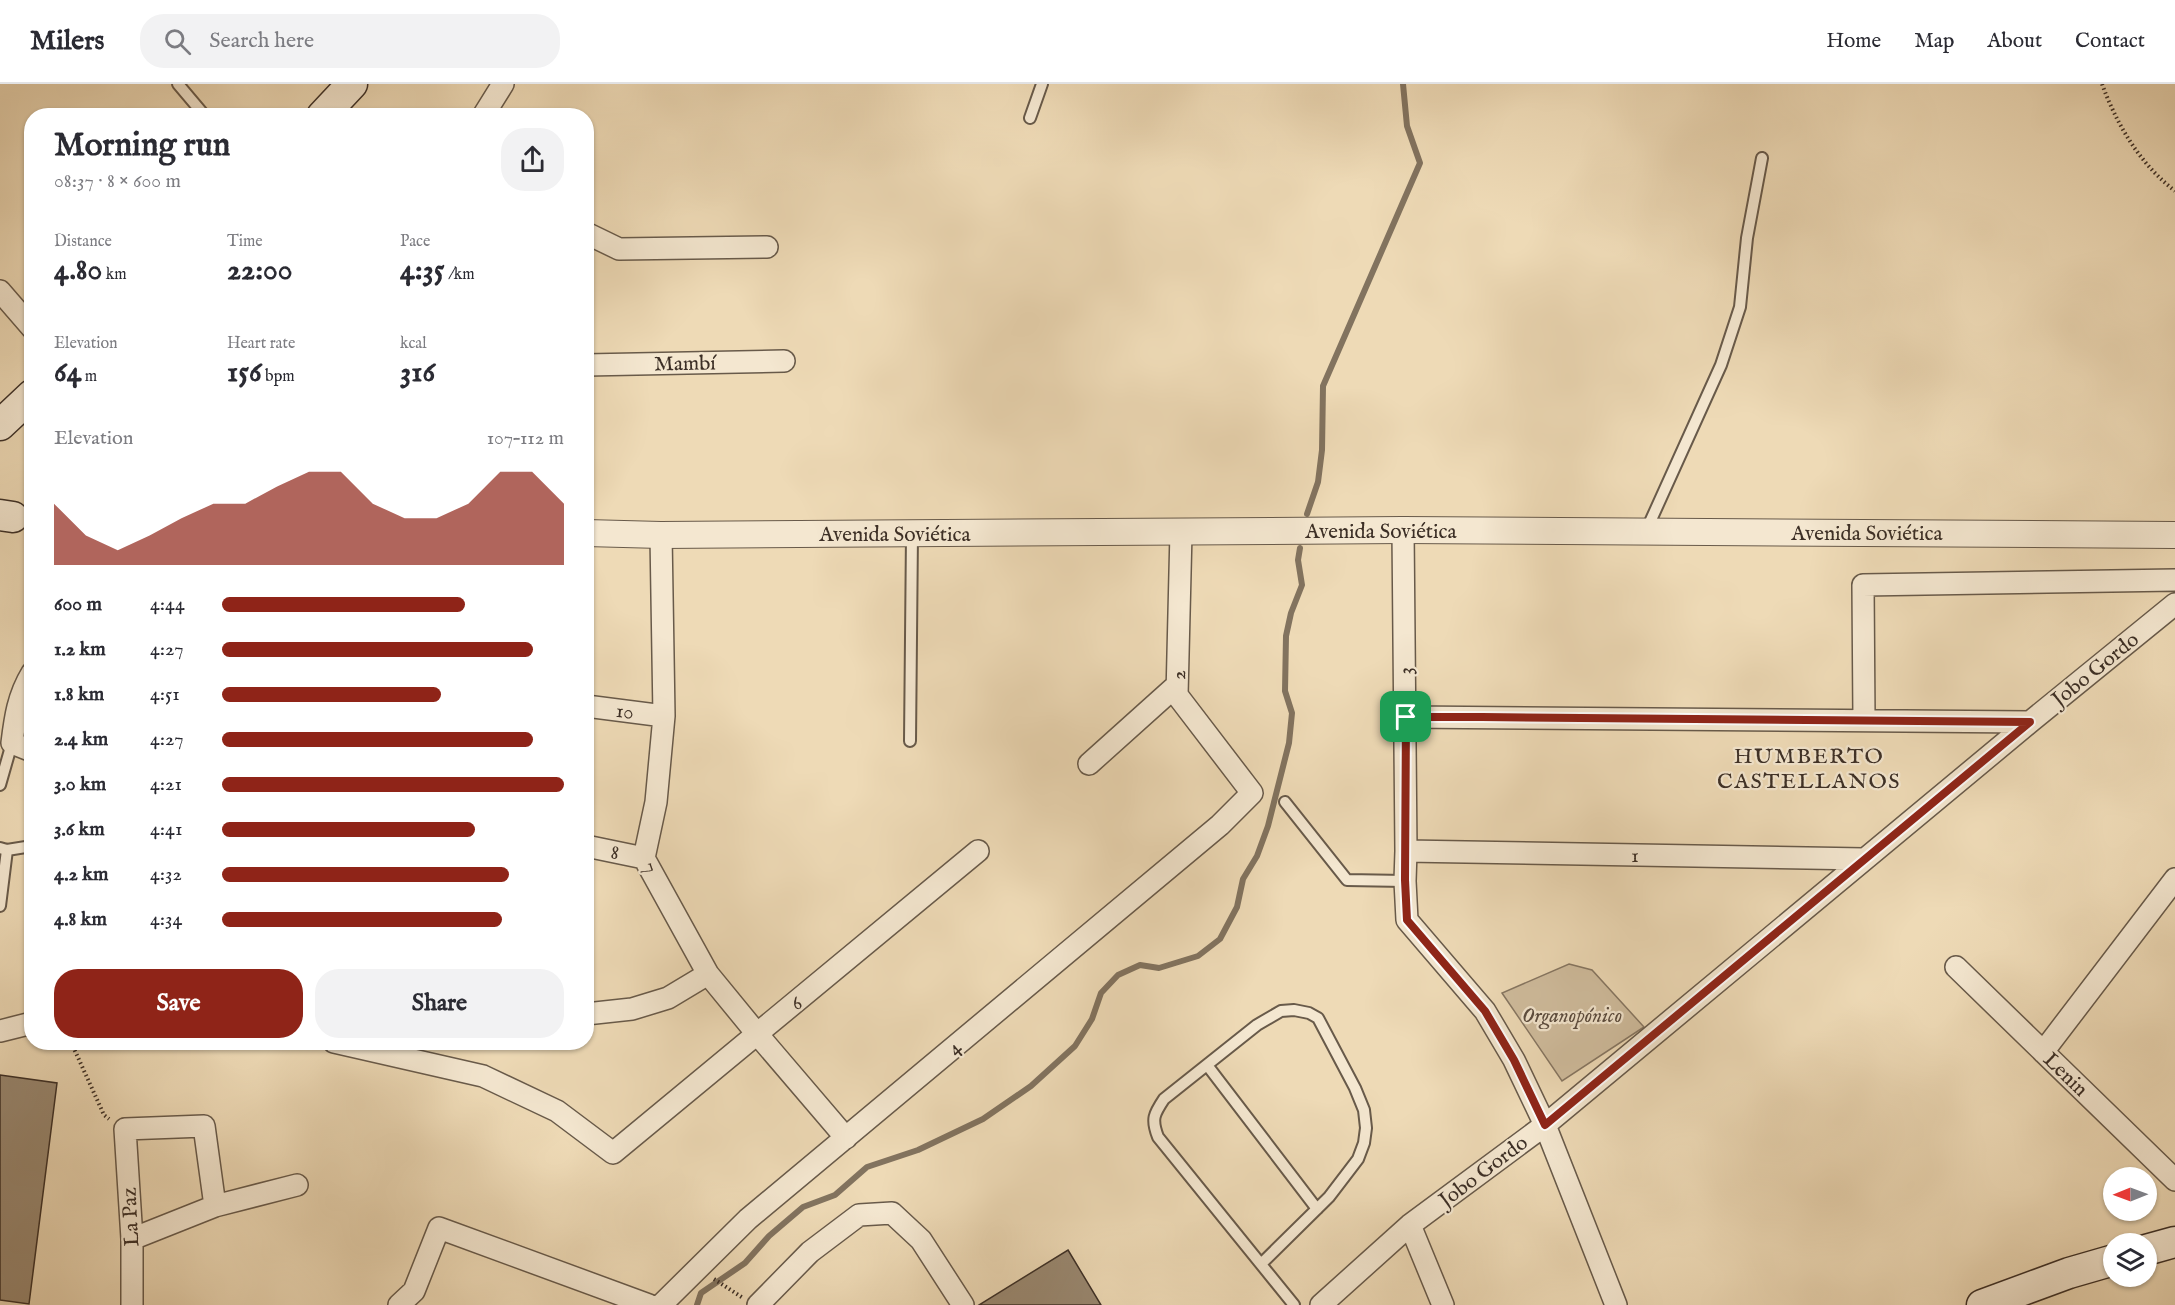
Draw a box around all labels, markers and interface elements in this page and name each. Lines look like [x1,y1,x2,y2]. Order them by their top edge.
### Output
search box [140,14,560,68]
text: Milers [30,24,104,59]
icon: search [161,25,194,58]
text: Search here [209,27,314,55]
text: Home [1826,28,1881,55]
text: Map [1914,28,1954,55]
text: About [1987,28,2042,55]
text: Contact [2075,28,2145,55]
text: Morning run [54,125,230,167]
button: share [501,128,564,191]
text: 08:37 · 8 × 600 m [54,169,181,194]
text: Distance [54,232,112,252]
text: Time [227,232,263,252]
text: Pace [400,232,430,252]
text: 4.80 [54,252,102,290]
text: 22:00 [227,252,293,290]
text: 4:35 [400,252,445,290]
text: km [102,265,127,285]
text: /km [445,265,475,285]
text: Elevation [54,334,117,354]
text: Heart rate [227,334,295,354]
text: kcal [400,334,427,354]
street label: Mambí [654,350,717,379]
text: 64 [54,354,81,392]
text: 156 [227,354,262,392]
text: 316 [400,354,435,392]
text: m [81,367,97,387]
text: bpm [262,367,295,387]
text: Elevation [54,426,133,451]
text: 107–112 m [487,426,564,451]
street label: Avenida Soviética [1304,519,1458,546]
street label: Avenida Soviética [1790,521,1944,548]
street label: Avenida Soviética [818,522,972,549]
text: 600 m [54,592,102,617]
text: 4:44 [150,592,185,617]
street label: Jobo Gordo [2045,627,2145,715]
text: 1.2 km [54,637,106,662]
text: 4:27 [150,637,184,662]
street label: 3 [1393,667,1420,675]
street label: 2 [1166,670,1193,680]
text: 1.8 km [54,682,104,707]
text: 4:51 [150,682,180,707]
pin [1380,691,1431,742]
street label: 10 [614,698,635,727]
icon: arrive [1389,700,1422,733]
text: 2.4 km [54,727,108,752]
text: 4:27 [150,727,184,752]
district label: HUMBERTO CASTELLANOS [1717,743,1901,796]
text: 3.0 km [54,772,106,797]
text: 4:21 [150,772,182,797]
text: 3.6 km [54,817,105,842]
text: 4:41 [150,817,182,842]
street label: 8 [608,839,621,868]
street label: 1 [1631,843,1639,870]
street label: 7 [635,858,664,877]
text: 4.2 km [54,862,108,887]
text: 4:32 [150,862,182,887]
text: 4.8 km [54,907,107,932]
text: 4:34 [150,907,182,932]
button: Save [54,969,303,1038]
button: Share [315,969,564,1038]
street label: 6 [785,990,810,1017]
park label: Organopónico [1522,1003,1622,1030]
street label: 4 [942,1034,968,1062]
street label: Lenin [2037,1047,2093,1103]
street label: Jobo Gordo [1432,1130,1534,1216]
north arrow [2103,1167,2157,1221]
map controls [2103,1167,2157,1287]
street label: La Paz [116,1186,147,1247]
button: layers [2103,1233,2157,1287]

